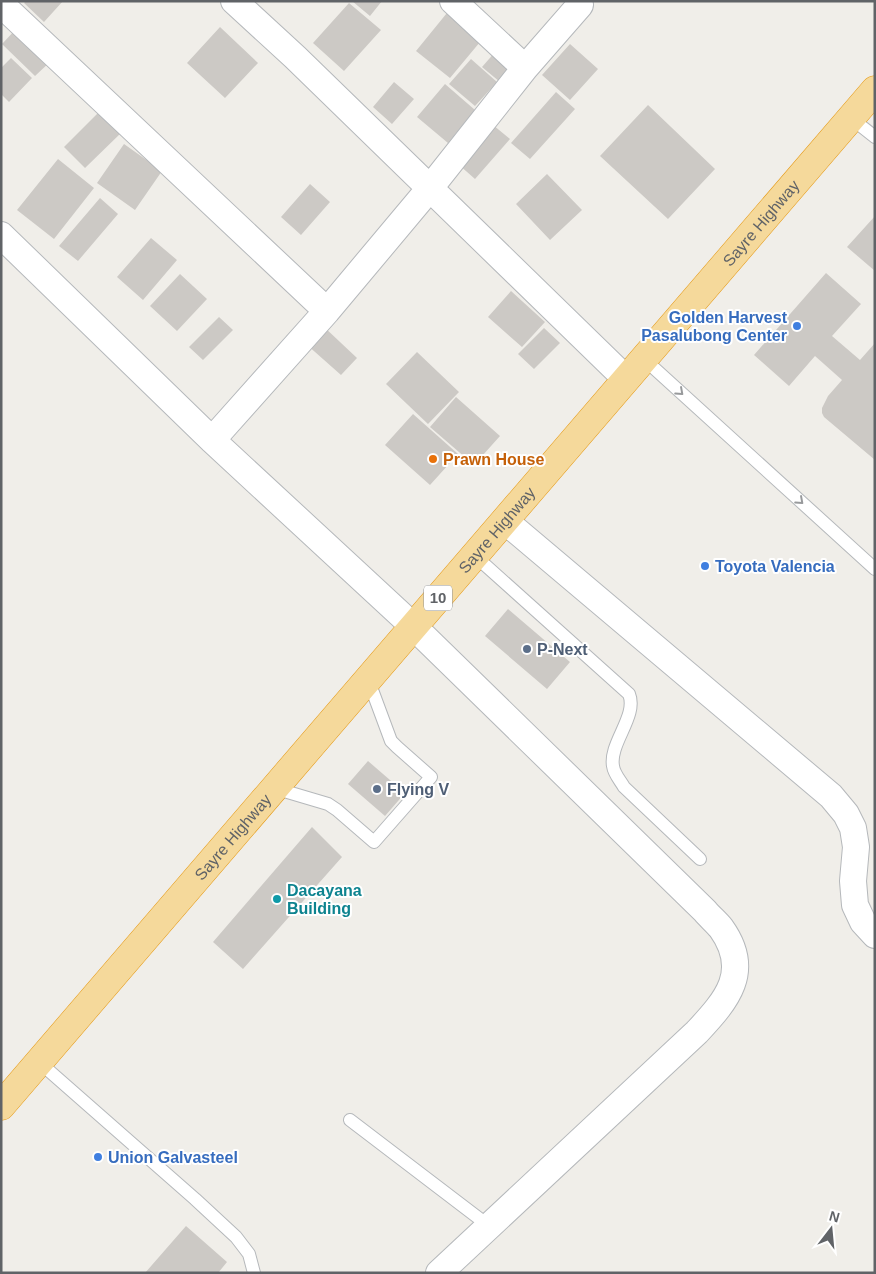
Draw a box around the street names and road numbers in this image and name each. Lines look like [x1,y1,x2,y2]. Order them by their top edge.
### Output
street label: Sayre Highway [720,177,803,269]
street label: Sayre Highway [455,484,539,577]
road number: 10 [424,586,452,610]
street label: Sayre Highway [191,791,274,884]

